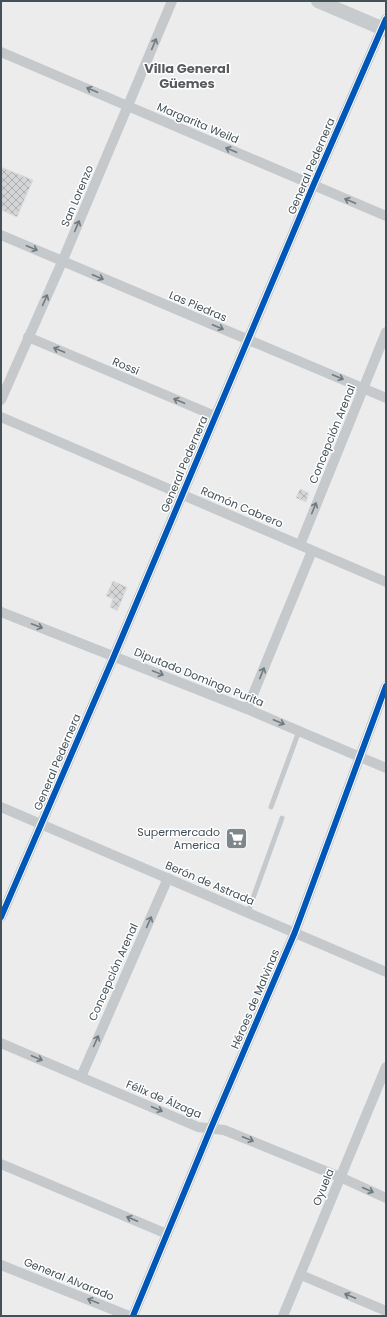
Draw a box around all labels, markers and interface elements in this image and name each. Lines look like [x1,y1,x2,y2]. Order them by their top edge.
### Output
one-way arrow [151,38,158,50]
district label: Villa General Güemes [144,59,230,93]
one-way arrow [87,86,99,93]
street label: Margarita Weild [155,99,241,147]
street label: General Pedernera [283,115,339,217]
one-way arrow [225,146,237,153]
street label: San Lorenzo [57,163,97,229]
one-way arrow [345,197,357,204]
one-way arrow [74,220,82,232]
one-way arrow [25,245,37,253]
one-way arrow [92,273,104,281]
street label: Las Piedras [167,287,230,325]
one-way arrow [42,295,49,307]
one-way arrow [212,324,224,331]
one-way arrow [54,346,66,354]
street label: Rossi [110,353,142,379]
one-way arrow [331,374,343,382]
street label: Concepción Arenal [305,382,359,486]
one-way arrow [174,397,186,404]
street label: General Pedernera [156,413,212,515]
street label: Ramón Cabrero [198,482,286,532]
one-way arrow [311,503,319,515]
one-way arrow [31,622,43,630]
street label: Diputado Domingo Purita [132,644,266,710]
one-way arrow [259,667,266,679]
one-way arrow [152,670,164,678]
street label: General Pedernera [29,711,85,813]
one-way arrow [272,719,284,727]
place label: Supermercado America [137,824,220,853]
supermarket icon: Supermercado America [223,825,249,851]
street label: Berón de Astrada [163,857,257,909]
one-way arrow [145,916,153,928]
street label: Concepción Arenal [84,921,142,1023]
street label: Héroes de Malvinas [227,946,283,1051]
one-way arrow [93,1035,101,1047]
one-way arrow [31,1055,43,1062]
street label: Félix de Álzaga [124,1076,204,1122]
one-way arrow [150,1106,162,1113]
one-way arrow [241,1136,253,1144]
street label: Oyuela [308,1166,338,1208]
one-way arrow [361,1186,373,1194]
one-way arrow [126,1215,138,1222]
street label: General Alvarado [21,1254,117,1304]
one-way arrow [344,1292,356,1299]
one-way arrow [87,1297,99,1305]

